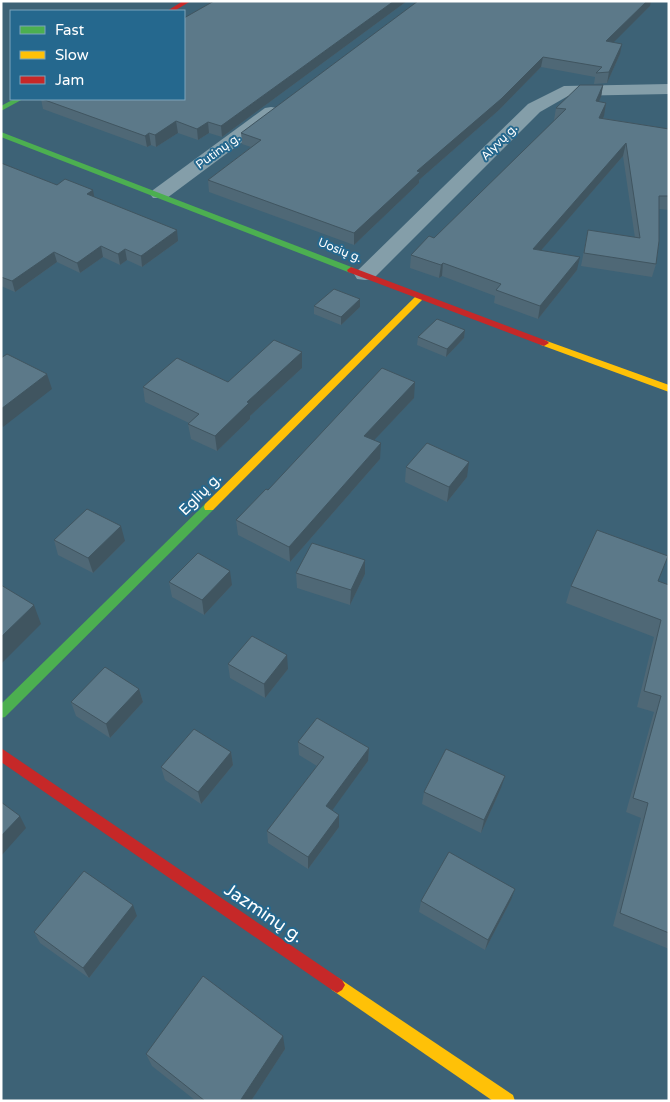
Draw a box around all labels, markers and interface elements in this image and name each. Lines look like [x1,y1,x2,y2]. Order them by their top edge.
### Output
legend [10,10,185,100]
text: Fast [55,21,85,39]
text: Slow [55,46,89,64]
text: Jam [55,71,84,89]
street label: Alyvų g. [478,121,520,163]
street label: Putinų g. [193,130,243,172]
street label: Uosių g. [316,235,364,265]
street label: Eglių g. [175,469,225,519]
street label: Jazminų g. [220,878,308,948]

